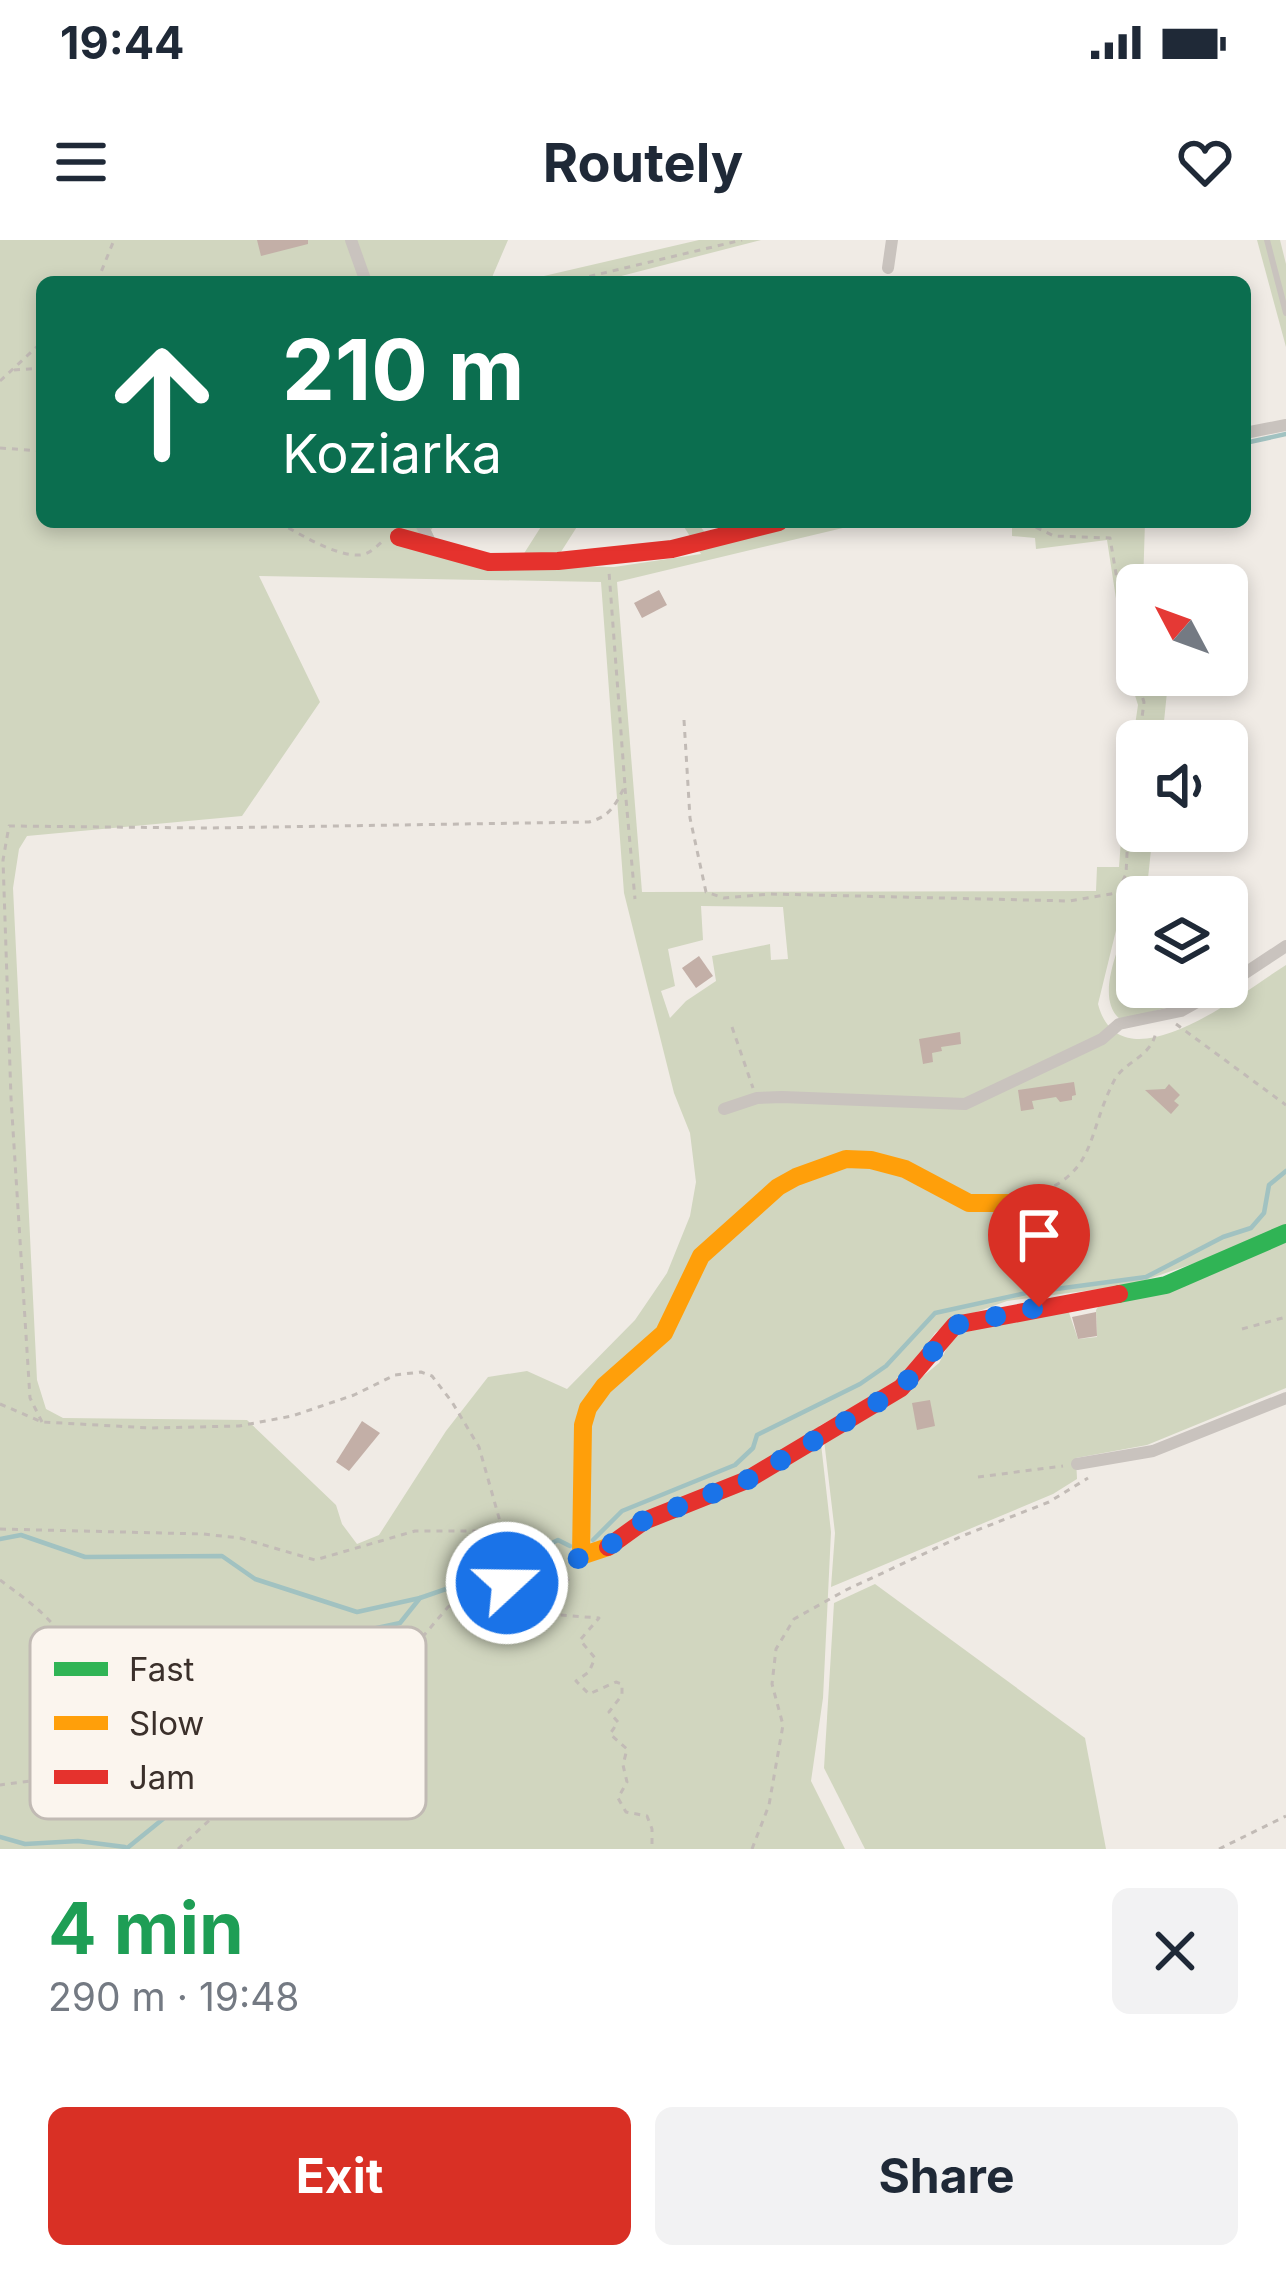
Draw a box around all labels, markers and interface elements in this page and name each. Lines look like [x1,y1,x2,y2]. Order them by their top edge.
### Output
text: 19:44 [60,15,185,70]
icon: menu [48,129,114,195]
icon: heart [1172,129,1238,195]
text: Routely [543,130,743,195]
text: 210 m [282,319,524,420]
icon: ahead [84,324,240,480]
text: Koziarka [282,421,502,486]
north arrow [1116,564,1248,696]
map controls [1116,564,1248,1008]
button: sound [1116,720,1248,852]
button: layers [1116,876,1248,1008]
pin [988,1184,1090,1307]
icon: arrive [1006,1202,1072,1268]
position arrow [444,1520,570,1646]
legend [30,1627,426,1819]
text: Fast [129,1649,195,1689]
text: Slow [129,1703,204,1743]
text: Jam [129,1757,195,1797]
text: 4 min [48,1884,244,1971]
button: close [1112,1888,1238,2014]
text: 290 m · 19:48 [48,1973,299,2020]
button: Exit [48,2107,631,2245]
button: Share [655,2107,1238,2245]

